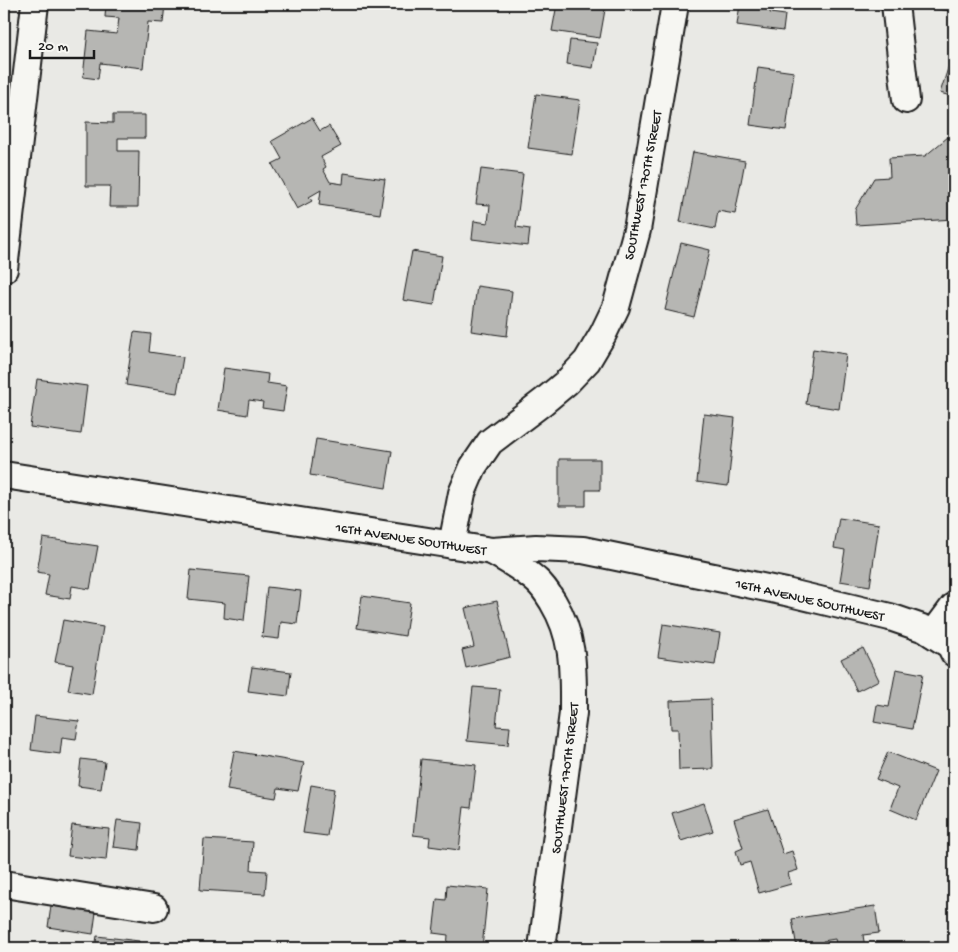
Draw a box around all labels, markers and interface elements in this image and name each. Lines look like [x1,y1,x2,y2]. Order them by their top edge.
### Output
scale bar [30,28,94,60]
text: 20 m [38,38,68,56]
street label: SOUTHWEST 170TH STREET [622,109,667,262]
street label: 16TH AVENUE SOUTHWEST [333,520,488,561]
street label: 16TH AVENUE SOUTHWEST [732,576,886,627]
street label: SOUTHWEST 170TH STREET [549,701,584,855]

